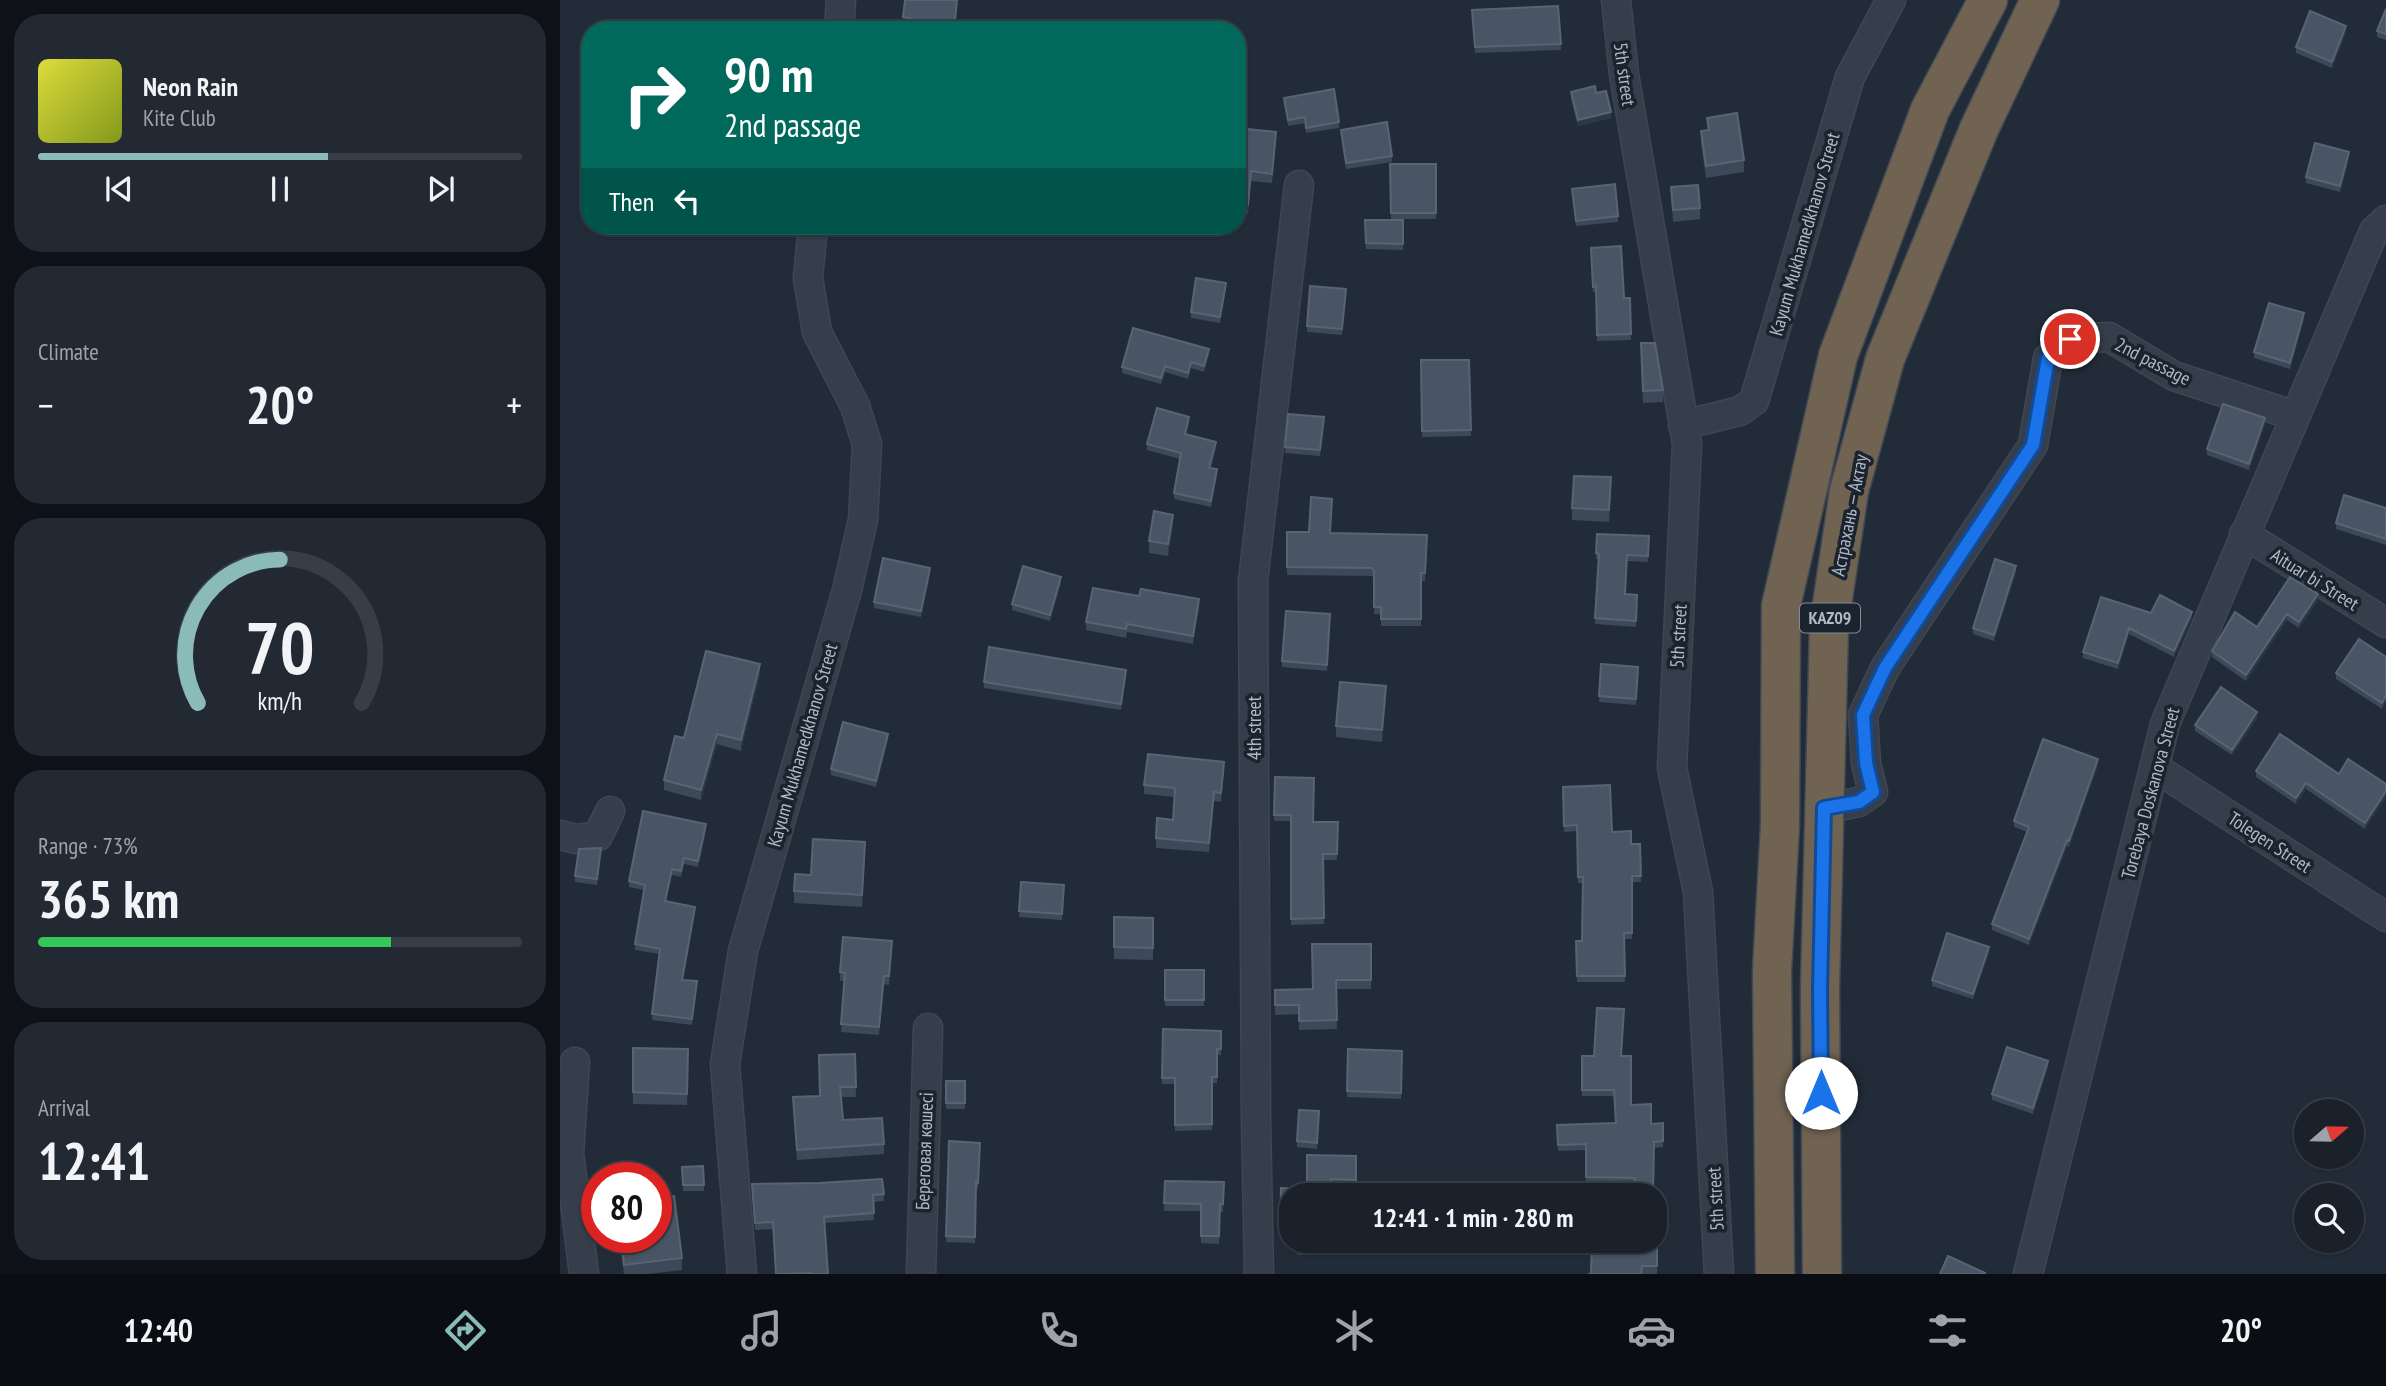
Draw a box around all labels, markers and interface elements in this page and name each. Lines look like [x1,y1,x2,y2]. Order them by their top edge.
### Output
street label: 5th street [1609,41,1641,108]
text: 90 m [724,42,813,106]
icon: right [609,49,700,140]
text: Neon Rain [143,70,238,103]
text: Kite Club [143,103,216,132]
text: 2nd passage [724,104,861,146]
street label: Kayum Mukhamedkhanov Street [1763,129,1845,338]
icon: previous [100,170,138,208]
icon: pause [261,170,299,208]
icon: next [422,170,460,208]
icon: left [668,182,706,220]
text: Then [609,185,654,218]
pin [2040,309,2100,369]
icon: arrive [2051,320,2089,358]
street label: 2nd passage [2111,332,2195,390]
text: Climate [38,337,99,366]
text: 20° [246,371,314,438]
text: − [38,380,54,429]
text: + [506,380,522,429]
street label: Астрахань — Актау [1825,451,1873,578]
street label: Aituar bi Street [2267,543,2364,616]
text: 70 [245,599,315,693]
street label: 5th street [1664,603,1692,668]
road number: KAZ09 [1800,604,1860,632]
street label: Kayum Mukhamedkhanov Street [761,640,843,849]
text: km/h [258,685,302,717]
street label: 4th street [1242,695,1266,760]
street label: Torebaya Doskanova Street [2116,704,2185,881]
street label: Tolegen Street [2224,806,2317,878]
text: Range · 73% [38,831,138,860]
text: 365 km [38,865,179,932]
position arrow [1784,1056,1858,1130]
street label: Береговая көшесі [910,1092,938,1210]
text: Arrival [38,1093,90,1122]
north arrow [2294,1099,2364,1169]
map controls [2294,1099,2364,1253]
text: 12:41 [38,1127,150,1194]
speed limit sign: 80 [581,1162,672,1253]
street label: 5th street [1701,1166,1729,1231]
button: search [2294,1183,2364,1253]
text: 12:41 · 1 min · 280 m [1373,1201,1573,1234]
icon: directions [441,1306,490,1355]
icon: music [737,1306,786,1355]
icon: phone [1034,1306,1083,1355]
icon: climate [1330,1306,1379,1355]
icon: car [1627,1306,1676,1355]
icon: filters [1923,1306,1972,1355]
text: 12:40 [124,1309,193,1351]
text: 20° [2220,1309,2262,1351]

